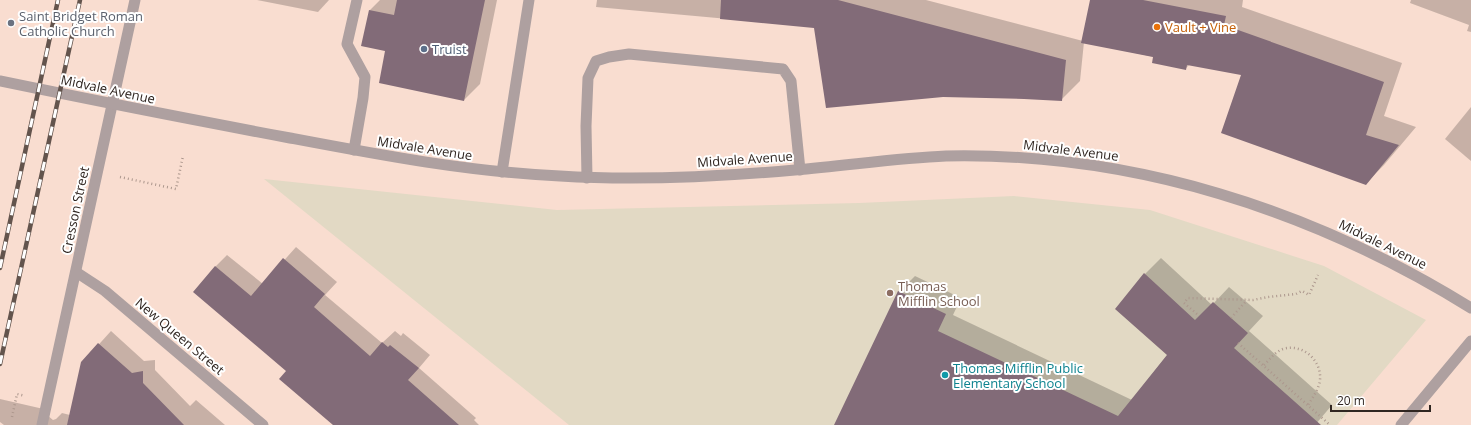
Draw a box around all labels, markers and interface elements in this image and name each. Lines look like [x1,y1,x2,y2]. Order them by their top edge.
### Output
place label: Saint Bridget Roman Catholic Church [19,7,143,40]
marker: Saint Bridget Roman Catholic Church [6,18,16,28]
place label: Vault + Vine [1165,18,1236,36]
marker: Vault + Vine [1152,22,1162,32]
place label: Truist [432,40,467,58]
marker: Truist [419,44,429,54]
street label: Midvale Avenue [59,70,157,108]
street label: Midvale Avenue [376,132,474,164]
street label: Midvale Avenue [1022,135,1120,165]
street label: Midvale Avenue [697,147,793,171]
street label: Cresson Street [57,164,93,255]
street label: Midvale Avenue [1336,215,1430,273]
place label: Thomas Mifflin School [898,277,980,310]
marker: Thomas Mifflin School [885,288,895,298]
street label: New Queen Street [132,293,229,379]
place label: Thomas Mifflin Public Elementary School [953,359,1083,392]
marker: Thomas Mifflin Public Elementary School [940,370,950,380]
scale bar [1331,387,1430,413]
text: 20 m [1337,392,1365,409]

